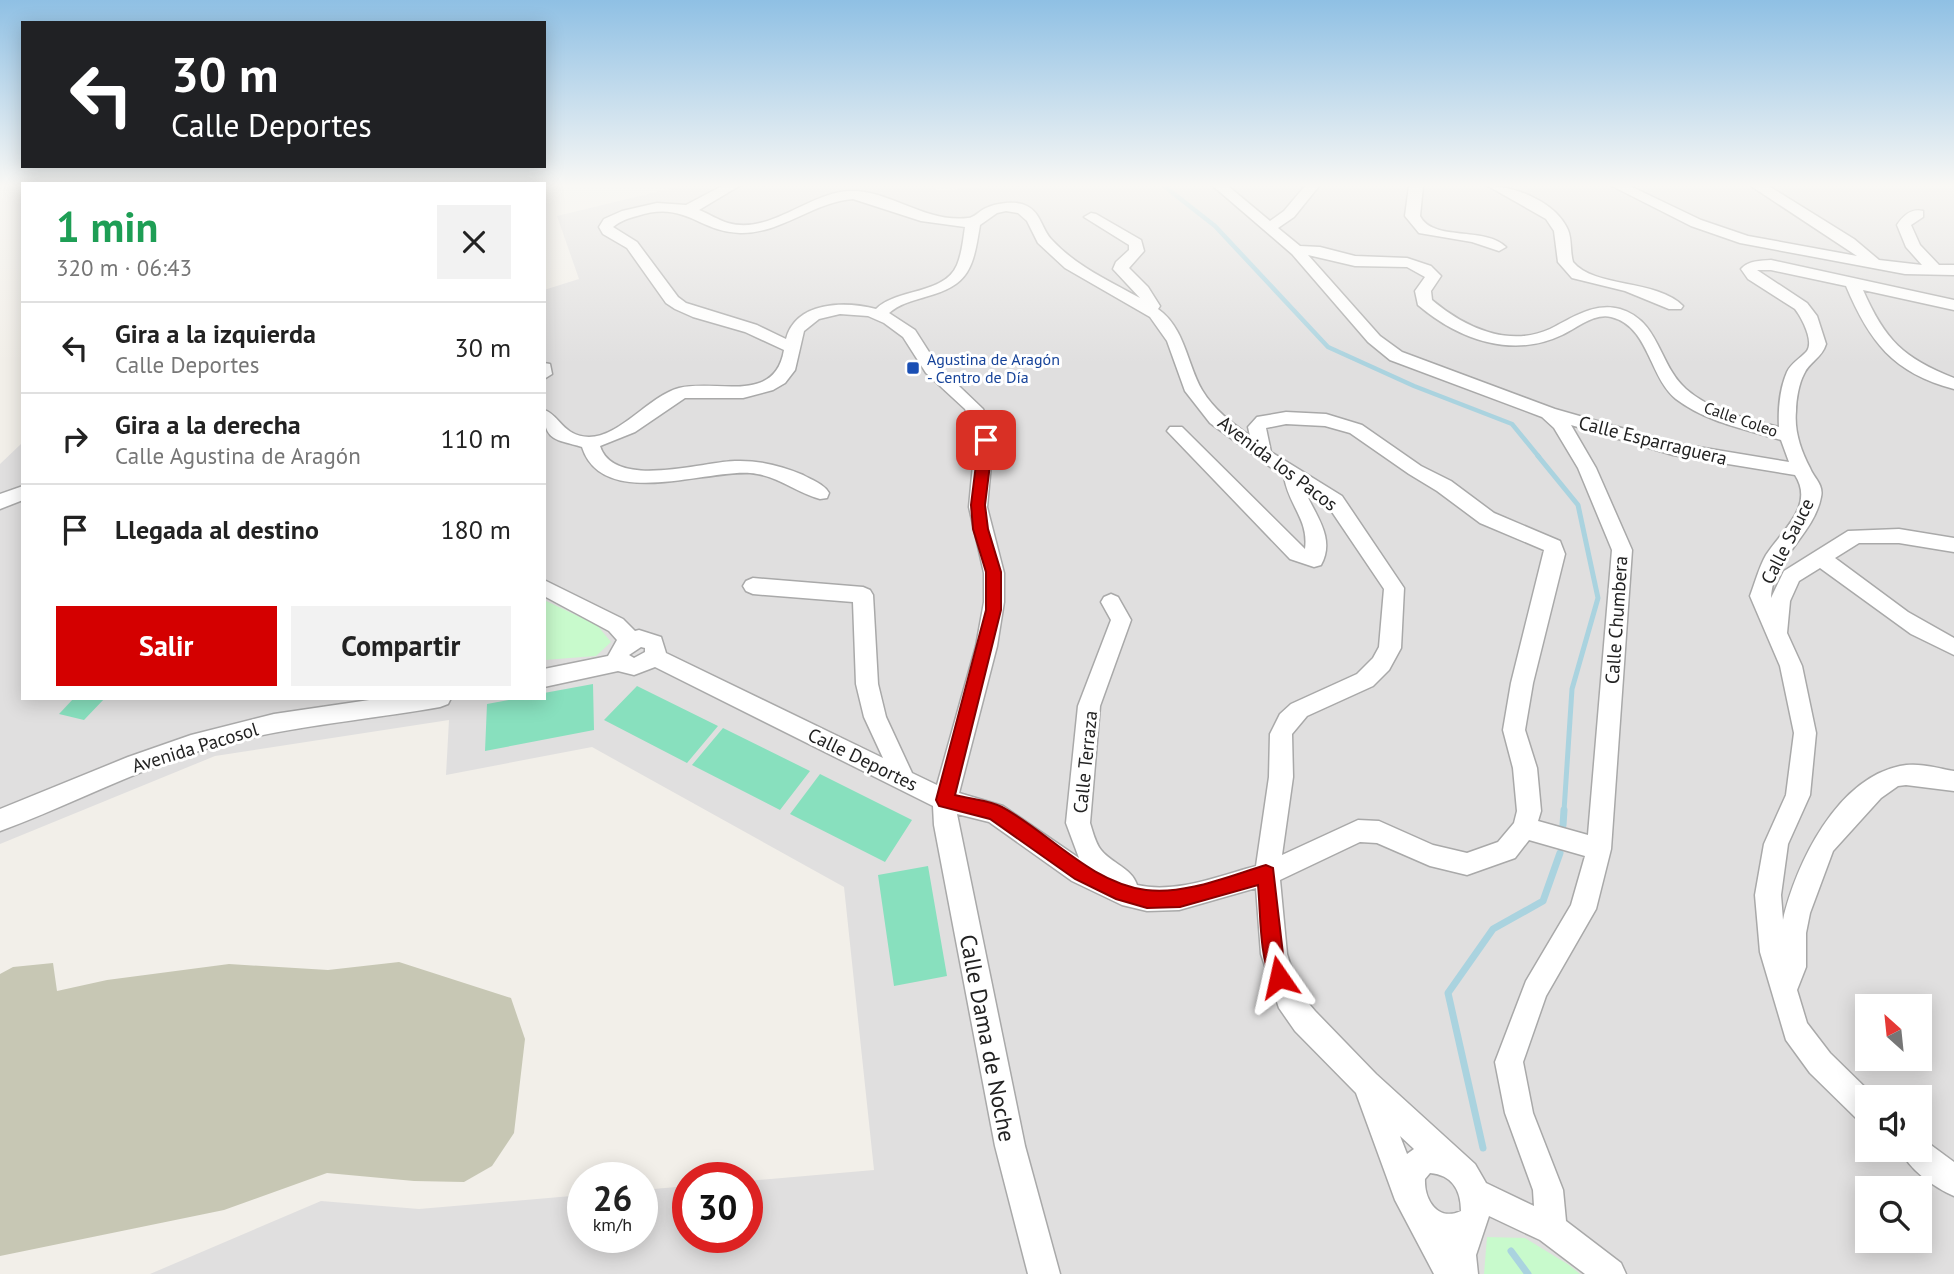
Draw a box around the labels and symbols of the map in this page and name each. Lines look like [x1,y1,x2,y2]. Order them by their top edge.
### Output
place label: Agustina de Aragón - Centro de Día [927,349,1060,387]
marker: Agustina de Aragón - Centro de Día [905,360,921,376]
street label: Calle Coleo [1701,397,1781,441]
pin [956,410,1016,470]
street label: Avenida los Pacos [1213,410,1343,516]
street label: Calle Esparraguera [1576,410,1730,470]
street label: Calle Sauce [1755,494,1819,588]
street label: Calle Chumbera [1600,555,1632,685]
street label: Calle Terraza [1068,709,1102,815]
street label: Avenida Pacosol [129,716,261,778]
street label: Calle Deportes [804,722,922,796]
street label: Calle Dama de Noche [954,932,1022,1144]
position arrow [1242,940,1316,1014]
north arrow [1855,994,1932,1071]
speed limit sign: 30 [672,1162,763,1253]

